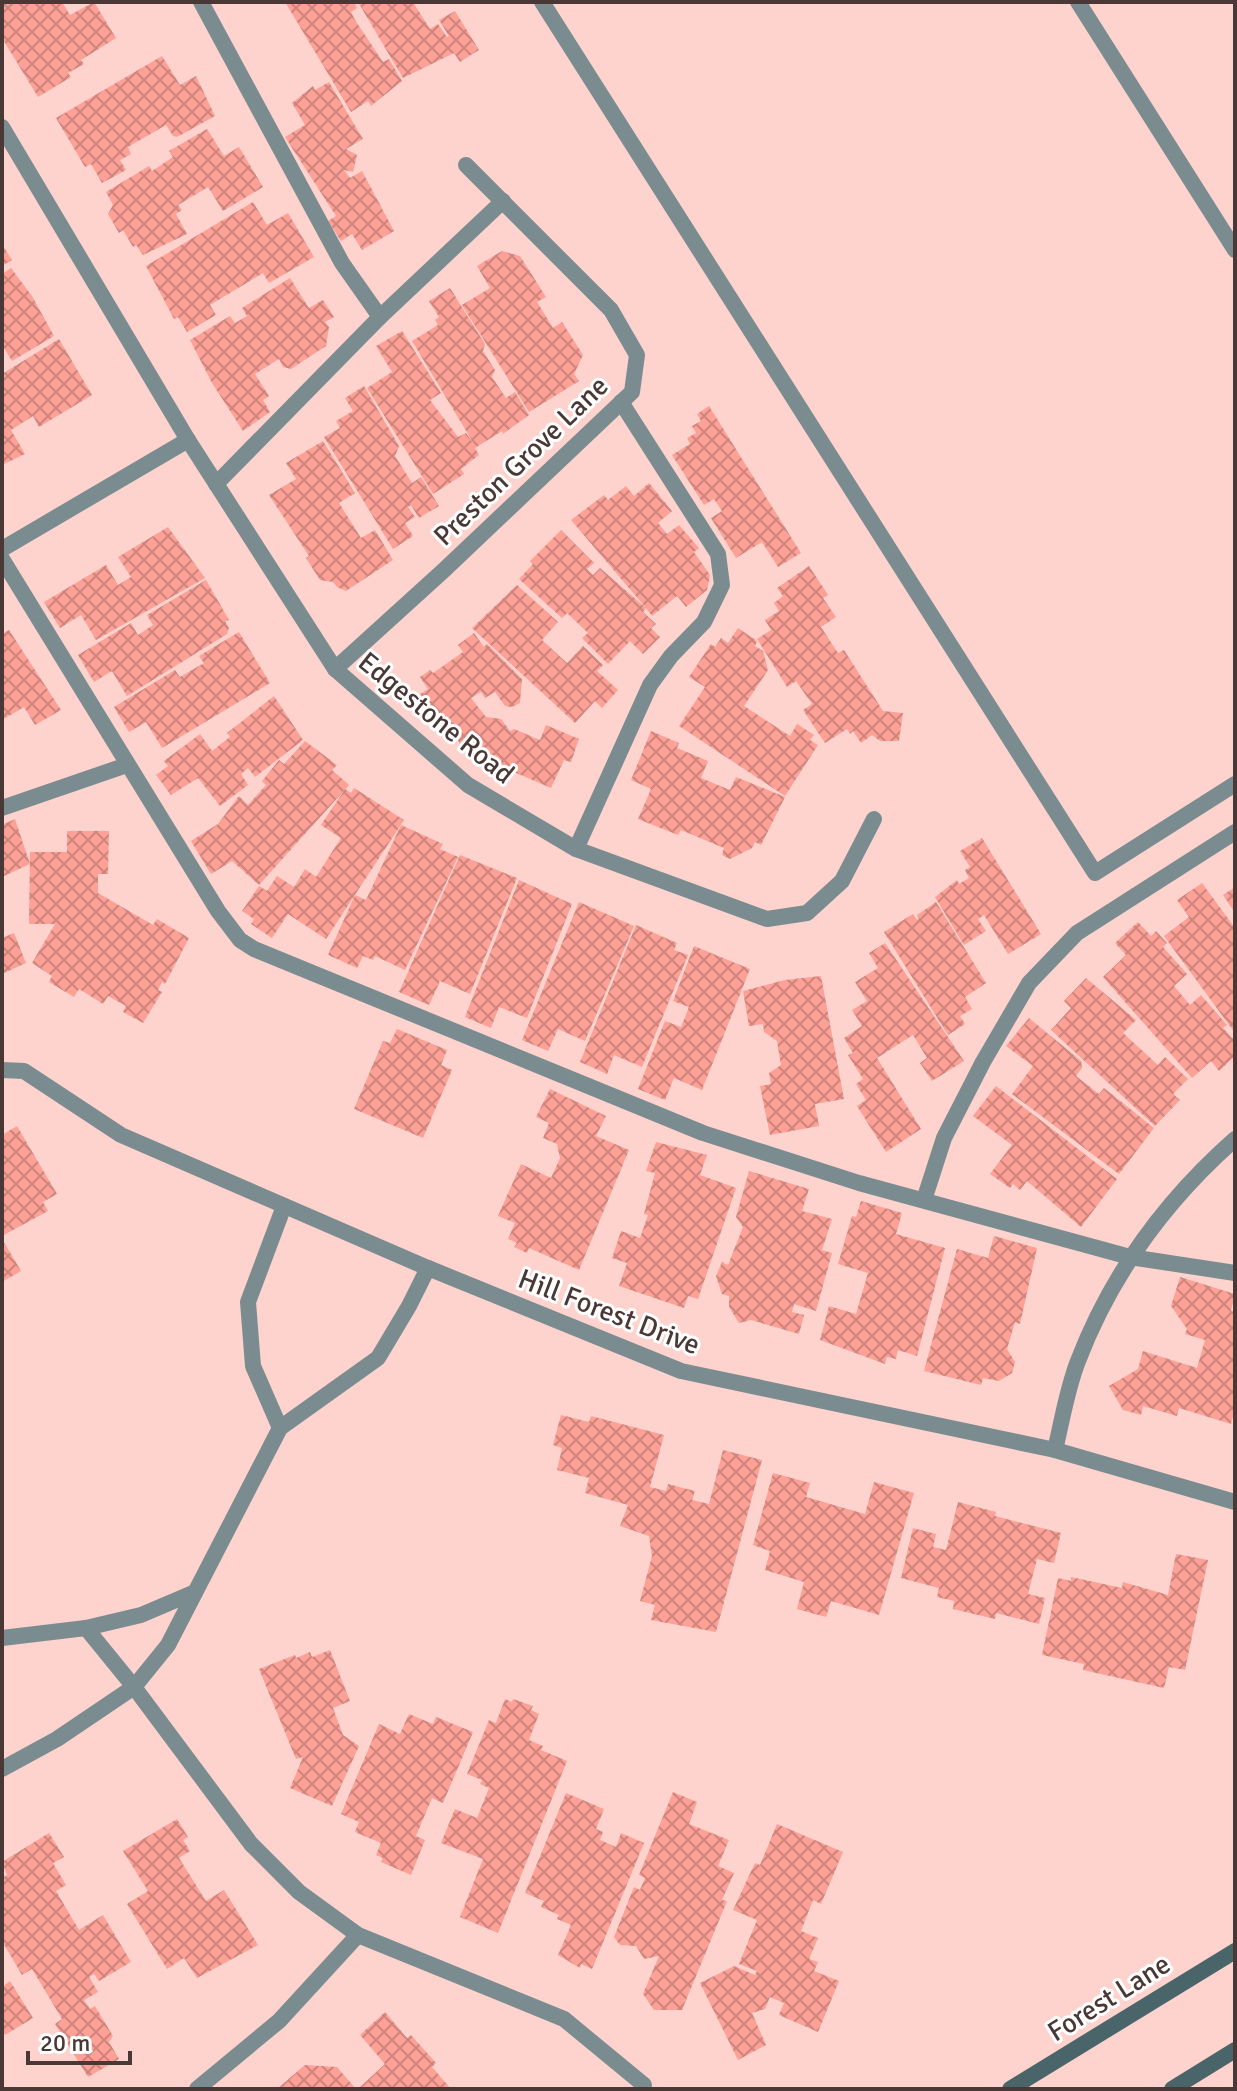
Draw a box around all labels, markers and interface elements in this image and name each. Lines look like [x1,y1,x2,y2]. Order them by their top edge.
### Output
street label: Preston Grove Lane [427,369,615,553]
street label: Edgestone Road [351,645,521,791]
street label: Hill Forest Drive [513,1262,705,1362]
street label: Forest Lane [1041,1947,1177,2049]
scale bar [28,2015,130,2065]
text: 20 m [40,2028,90,2058]

